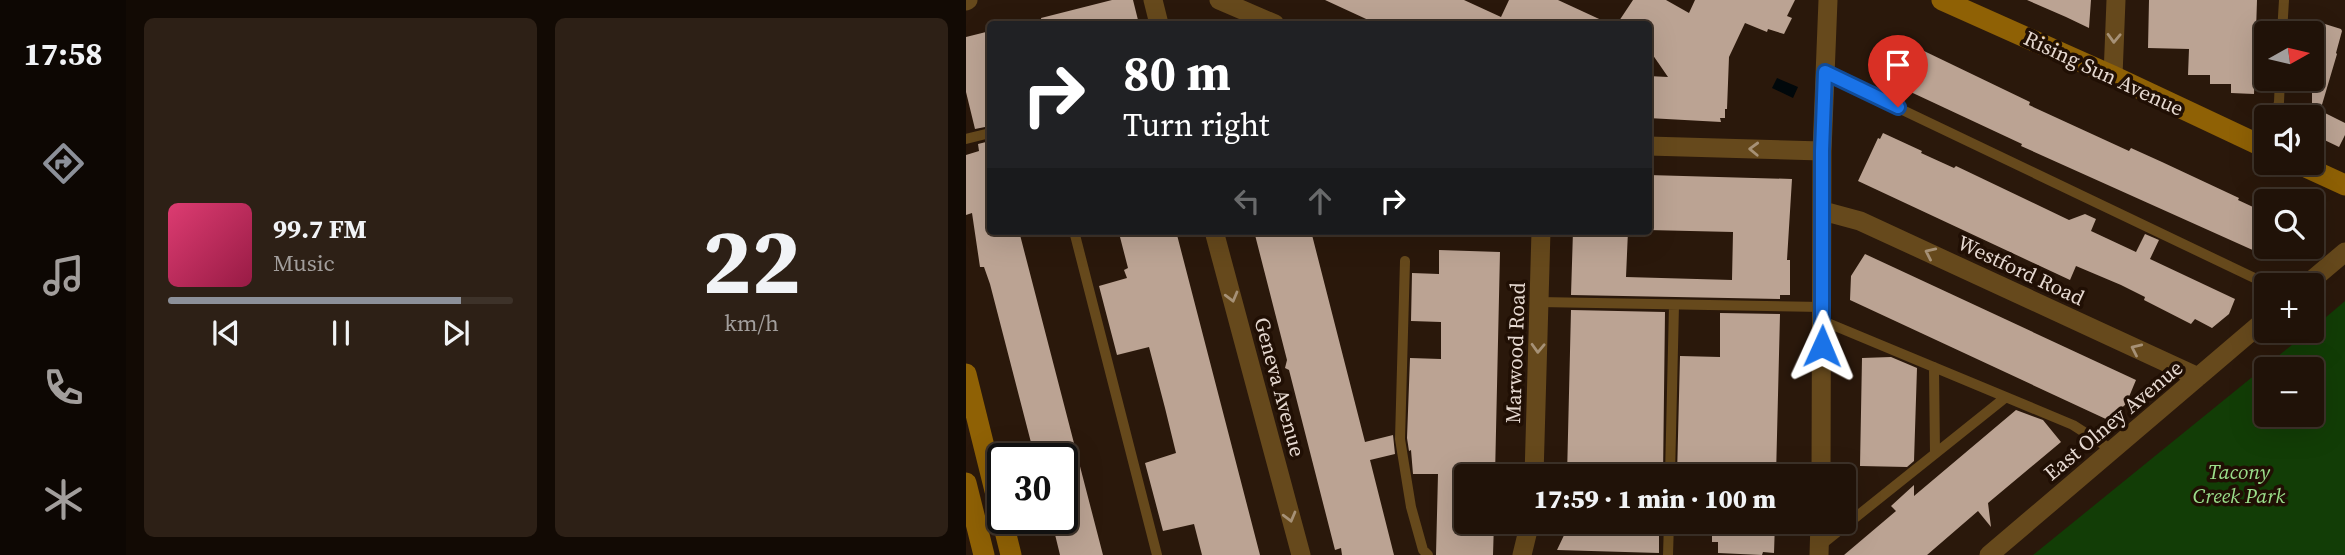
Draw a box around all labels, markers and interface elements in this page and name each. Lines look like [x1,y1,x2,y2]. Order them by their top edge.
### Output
north arrow [2254,21,2324,91]
map controls [2254,21,2324,427]
street label: Rising Sun Avenue [2019,23,2189,123]
text: 17:58 [24,32,102,76]
one-way arrow [2107,33,2122,44]
pin [1868,35,1928,107]
text: 80 m [1123,39,1231,106]
icon: arrive [1879,46,1917,84]
icon: right [1008,49,1099,140]
text: Turn right [1123,103,1269,147]
button: sound [2254,105,2324,175]
icon: directions [39,139,88,188]
one-way arrow [1749,141,1760,156]
icon: left [1228,182,1266,220]
icon: ahead [1301,182,1339,220]
icon: right [1374,182,1412,220]
button: search [2254,189,2324,259]
text: 22 [702,199,801,323]
text: 99.7 FM [273,211,367,247]
street label: Westford Road [1953,228,2089,312]
text: Music [273,247,335,279]
one-way arrow [1924,247,1937,261]
icon: music [39,251,88,300]
button: + [2254,273,2324,343]
street label: Marwood Road [1498,282,1532,424]
one-way arrow [1224,291,1238,303]
text: km/h [724,307,779,339]
position arrow [1785,309,1859,383]
icon: previous [207,314,245,352]
icon: pause [322,314,360,352]
icon: next [437,314,475,352]
street label: Geneva Avenue [1247,314,1313,460]
one-way arrow [1530,343,1545,354]
one-way arrow [2131,343,2143,357]
street label: East Olney Avenue [2037,353,2189,487]
button: − [2254,357,2324,427]
icon: phone [39,363,88,412]
speed limit sign: 30 [987,443,1078,534]
park label: Tacony Creek Park [2193,457,2285,510]
icon: climate [39,475,88,524]
text: 17:59 · 1 min · 100 m [1534,481,1776,517]
one-way arrow [1282,511,1297,523]

